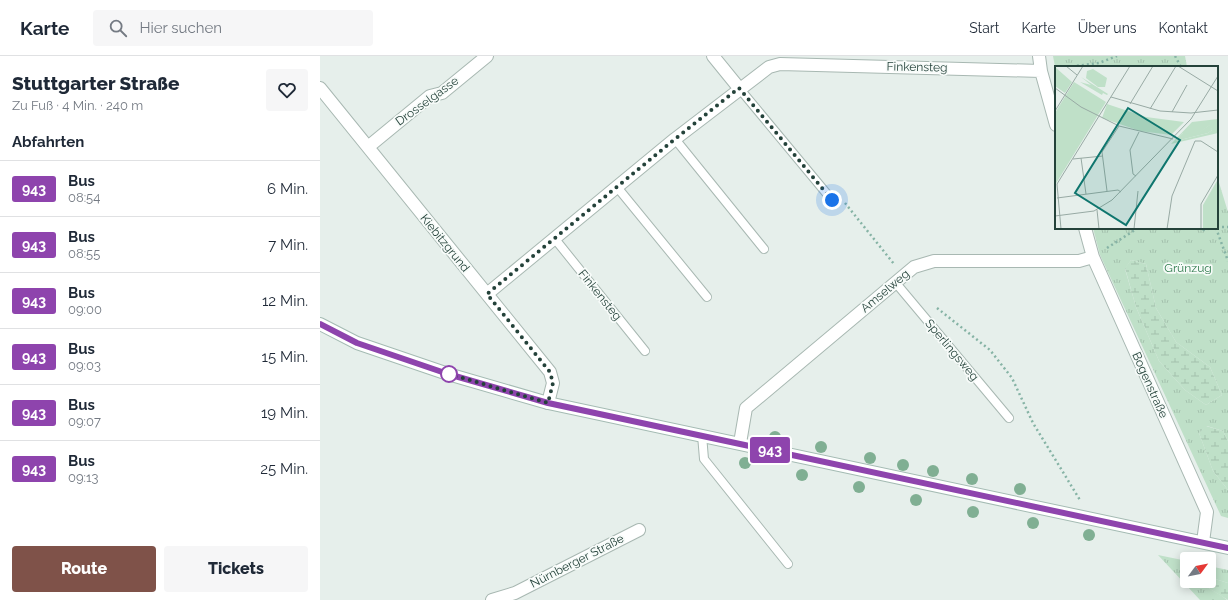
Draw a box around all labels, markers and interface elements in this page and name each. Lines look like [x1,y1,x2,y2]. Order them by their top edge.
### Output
search box [93,10,373,46]
text: Karte [20,17,69,39]
icon: search [107,17,129,39]
text: Hier suchen [139,19,222,37]
text: Start [969,20,999,36]
text: Karte [1021,20,1056,36]
text: Über uns [1078,20,1137,36]
text: Kontakt [1159,20,1208,36]
street label: Finkensteg [886,59,948,75]
inset map [1055,66,1218,229]
button: heart [266,69,308,111]
text: Stuttgarter Straße [12,72,179,94]
street label: Drosselgasse [393,74,461,128]
text: Zu Fuß · 4 Min. · 240 m [12,98,143,113]
text: Abfahrten [12,133,84,151]
text: Bus [68,172,95,190]
text: 6 Min. [267,180,308,198]
text: 943 [22,181,46,197]
text: 08:54 [68,190,100,205]
your location [822,190,842,210]
street label: Kiebitzgrund [417,211,473,275]
text: Bus [68,228,95,246]
text: 7 Min. [268,236,308,254]
text: 943 [22,237,46,253]
text: 08:55 [68,246,100,261]
park label: Grünzug [1164,261,1212,275]
street label: Finkensteg [575,267,625,323]
street label: Amselweg [858,267,912,315]
text: Bus [68,284,95,302]
text: 12 Min. [262,292,308,310]
text: 943 [22,293,46,309]
text: 09:00 [68,302,102,317]
street label: Sperlingsweg [922,316,982,384]
text: Bus [68,340,95,358]
text: 15 Min. [262,348,308,366]
text: 943 [22,349,46,365]
street label: Bogenstraße [1129,350,1171,420]
text: 09:03 [68,358,101,373]
unlabelled marker [440,365,458,383]
text: Bus [68,396,95,414]
text: 19 Min. [261,404,308,422]
text: 943 [22,405,46,421]
text: 09:07 [68,414,101,429]
line badge: 943 [747,437,793,463]
text: 943 [758,442,782,458]
text: Bus [68,452,95,470]
text: 25 Min. [260,460,308,478]
text: 943 [22,461,46,477]
text: 09:13 [68,470,99,485]
street label: Nürnberger Straße [528,531,626,591]
button: Route [12,546,156,592]
button: Tickets [164,546,308,592]
north arrow [1180,552,1216,588]
map controls [1180,552,1216,588]

